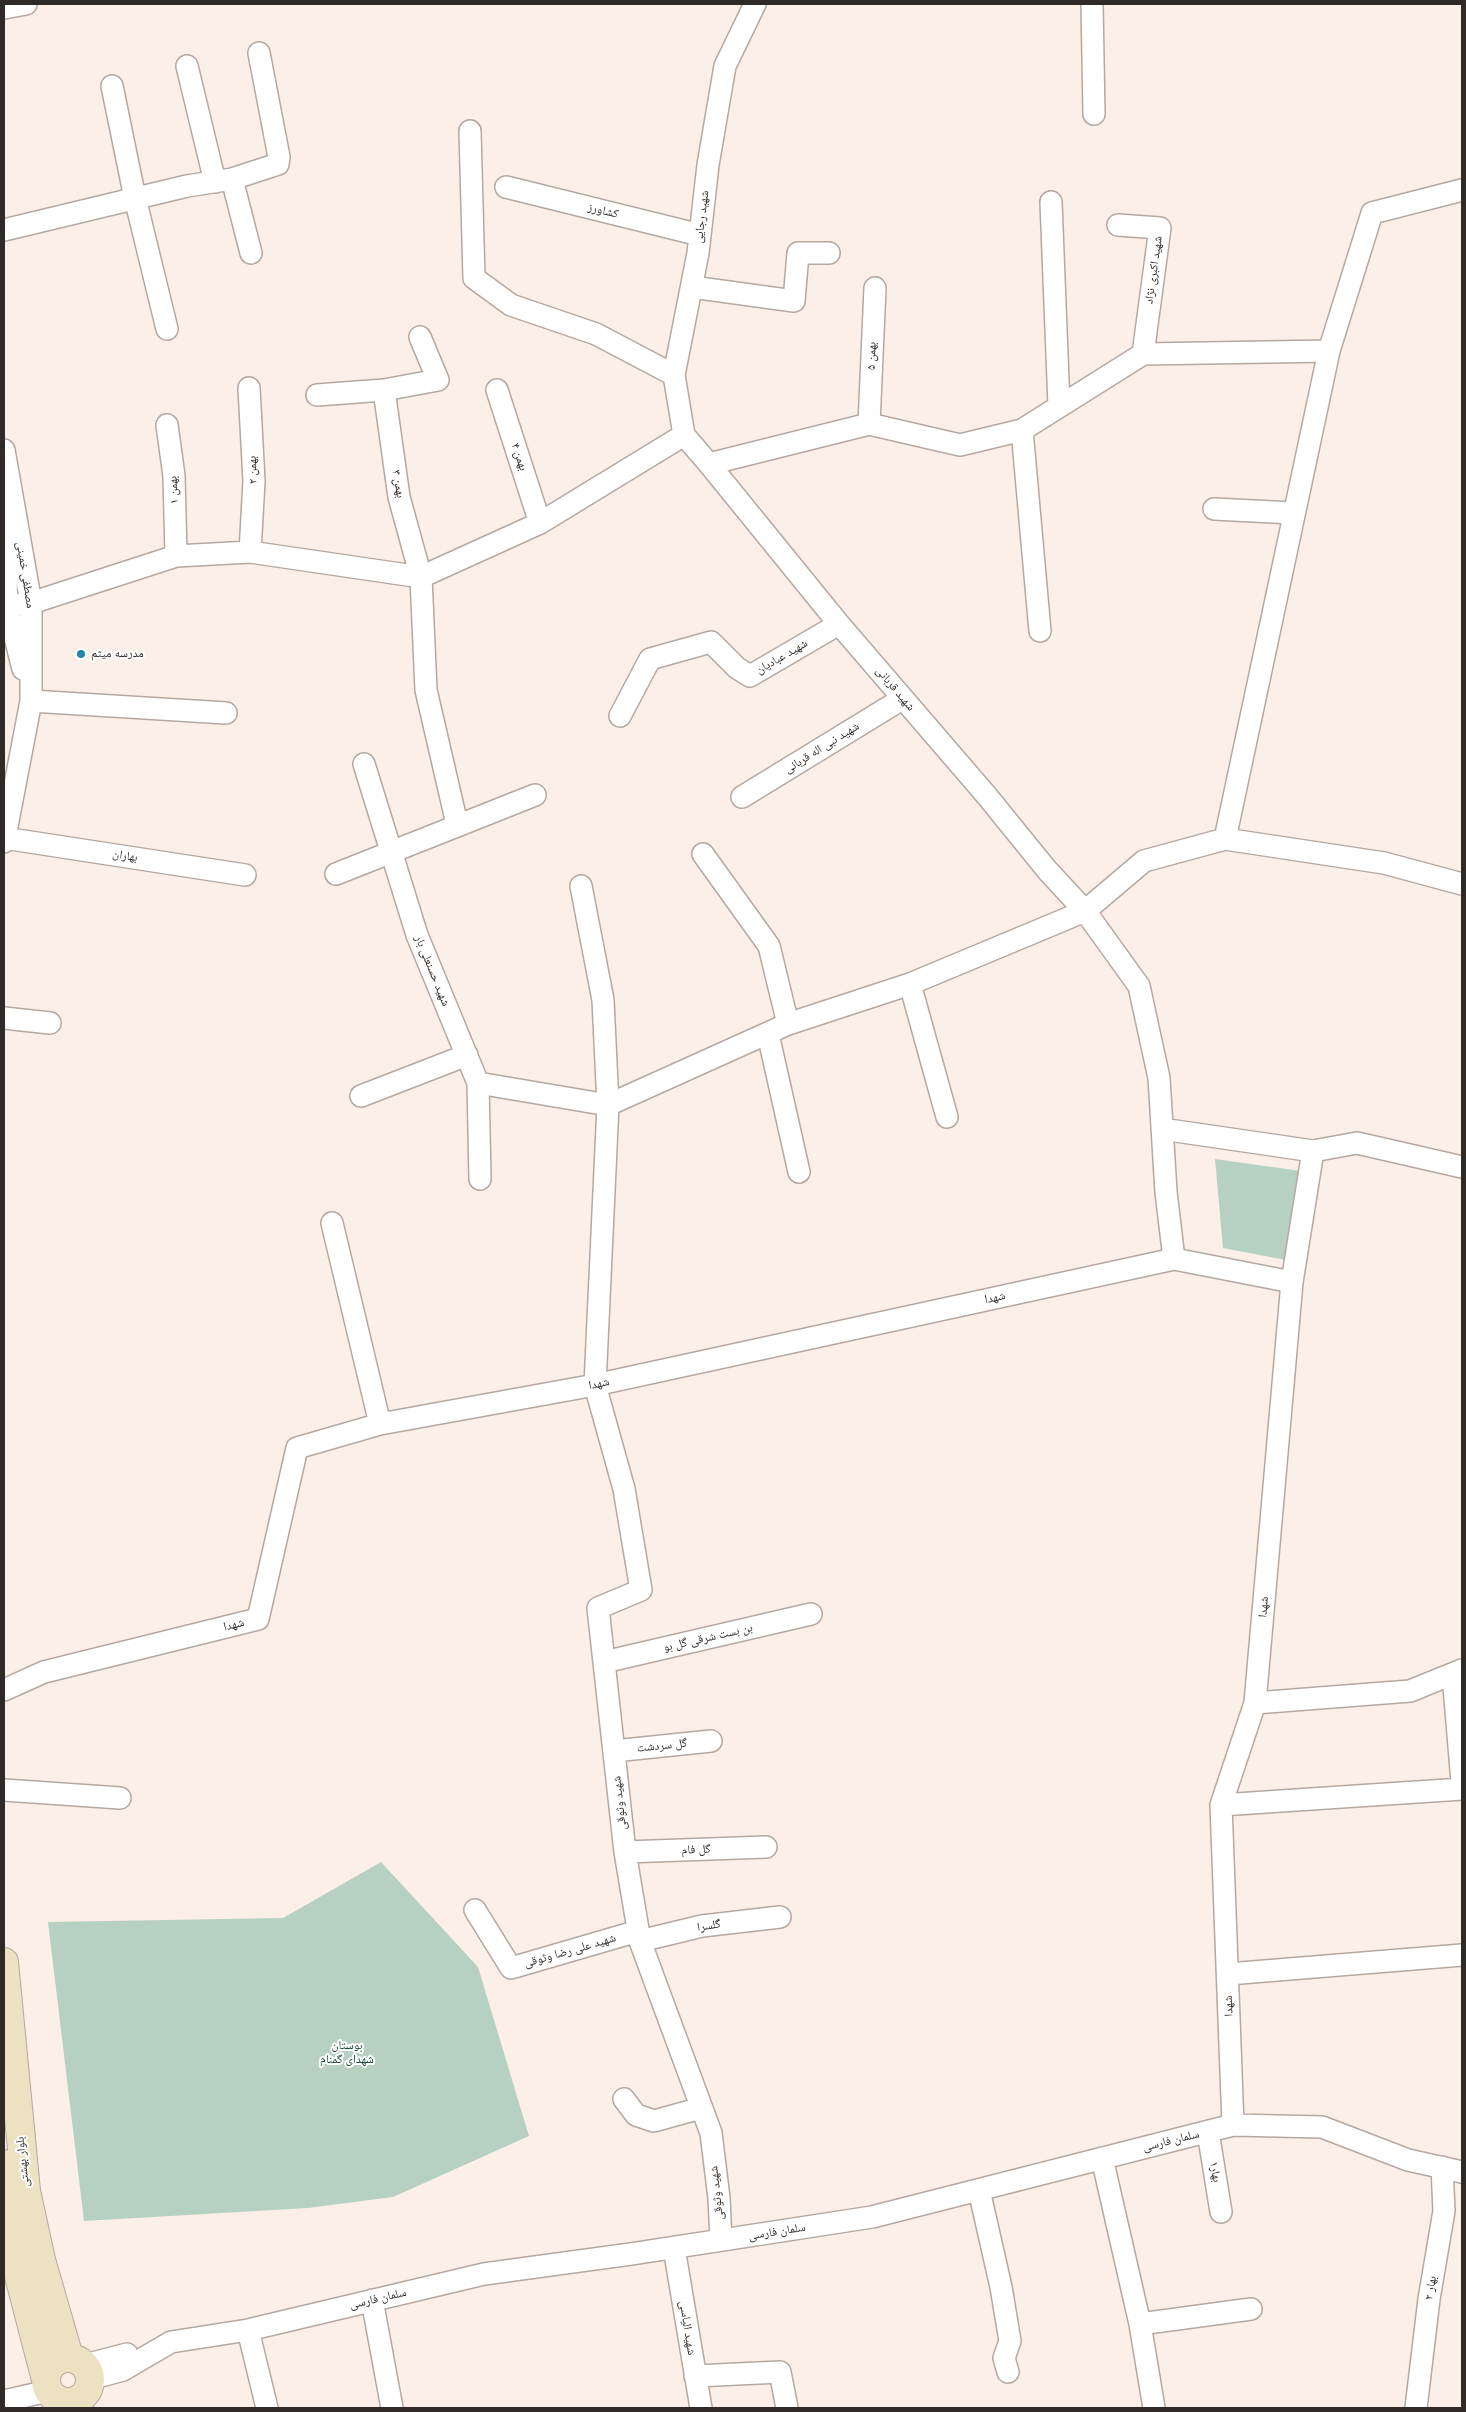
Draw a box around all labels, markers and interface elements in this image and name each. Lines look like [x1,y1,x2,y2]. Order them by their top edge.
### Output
street label: شهید رجایی [692,190,712,244]
street label: کشاورز [586,200,620,222]
street label: شهید اکبری نژاد [1142,235,1166,305]
street label: بهمن ۵ [864,342,880,370]
street label: بهمن ۴ [508,441,530,473]
street label: بهمن ۲ [245,456,261,484]
street label: بهمن ۳ [388,469,408,499]
street label: بهمن ۱ [166,475,182,505]
street label: مصطفی خمینی [13,541,37,609]
street label: شهید عبادیان [754,636,810,678]
place label: مدرسه میثم [91,647,144,661]
marker: مدرسه میثم [75,648,87,660]
street label: شهید قربانی [872,664,918,714]
street label: شهید نبی اله قربانی [782,719,862,777]
street label: بهاران [111,847,139,865]
street label: شهید حسنعلی بار [411,934,453,1008]
street label: شهدا [983,1289,1007,1307]
street label: شهدا [587,1375,611,1393]
street label: شهدا [1256,1596,1272,1618]
street label: شهدا [222,1615,246,1635]
street label: بن بست شرقی گل بو [662,1621,754,1655]
street label: گل سردشت [636,1736,688,1756]
street label: شهید وثوقی [610,1775,630,1831]
street label: گل فام [681,1842,711,1858]
street label: گلسرا [696,1917,722,1935]
street label: شهید علی رضا وثوقی [522,1931,618,1971]
street label: شهدا [1221,1995,1237,2017]
park label: بوستان شهدای گمنام [320,2039,374,2067]
street label: سلمان فارسی [1141,2127,1201,2155]
street label: بلوار بهشتی [13,2136,33,2188]
street label: بهار۱ [1206,2160,1224,2184]
street label: شهید وثوقی [707,2165,727,2221]
street label: سلمان فارسی [747,2220,807,2244]
street label: بهار ۲ [1422,2275,1440,2301]
street label: سلمان فارسی [348,2285,408,2313]
street label: شهید الیاسی [676,2300,698,2356]

